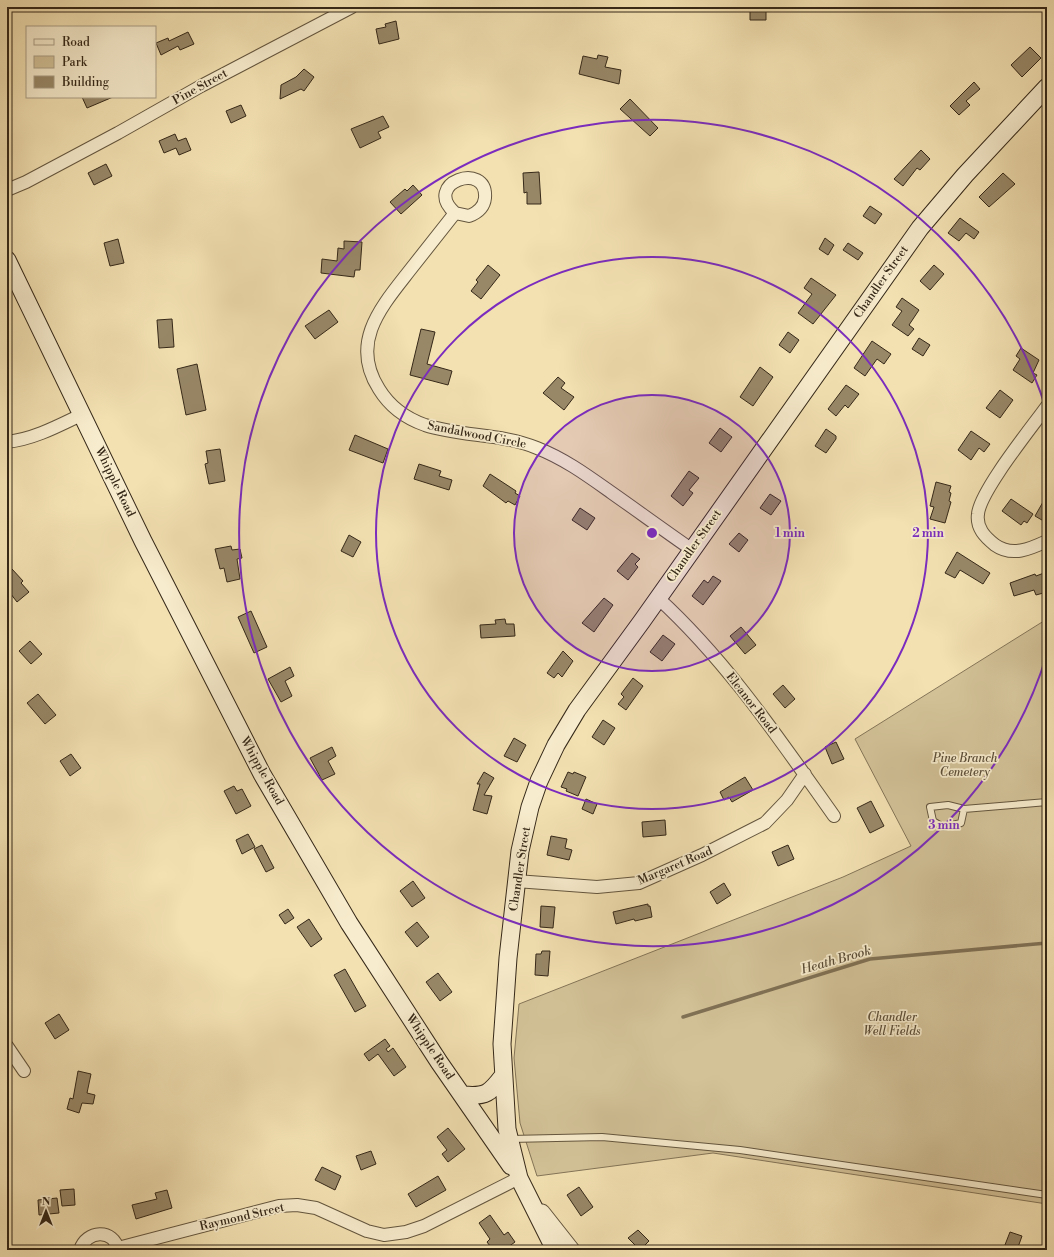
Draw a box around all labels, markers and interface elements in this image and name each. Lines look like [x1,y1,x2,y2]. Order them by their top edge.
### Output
legend [26,26,156,98]
text: Road [62,35,90,50]
text: Park [62,55,88,70]
street label: Pine Street [170,65,231,108]
text: Building [61,75,110,90]
street label: Chandler Street [850,242,912,321]
street label: Sandalwood Circle [426,418,528,452]
street label: Whipple Road [91,444,138,520]
street label: Chandler Street [663,506,725,585]
centre of rings [645,526,659,540]
text: 1 min [775,526,806,541]
text: 2 min [912,526,944,541]
street label: Eleanor Road [723,669,780,737]
street label: Whipple Road [237,733,287,808]
park label: Pine Branch Cemetery [932,751,998,780]
text: 3 min [928,818,960,833]
street label: Chandler Street [506,825,534,912]
street label: Margaret Road [635,843,715,888]
water label: Heath Brook [798,942,873,978]
park label: Chandler Well Fields [863,1010,921,1039]
street label: Whipple Road [402,1011,458,1083]
north arrow [26,1191,66,1231]
text: N [42,1195,51,1209]
street label: Raymond Street [198,1200,287,1234]

